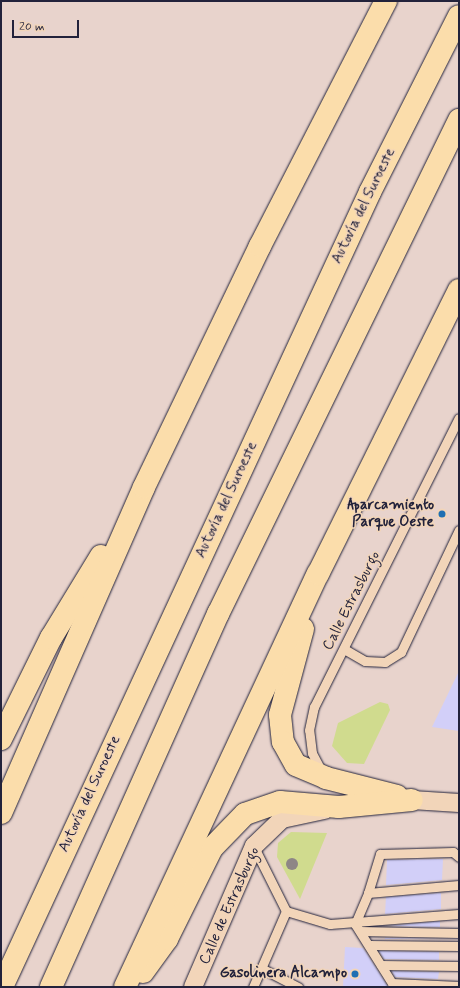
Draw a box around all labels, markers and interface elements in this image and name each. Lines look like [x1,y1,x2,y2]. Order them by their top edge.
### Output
scale bar [14,12,81,38]
text: 20 m [19,19,45,35]
street label: Autovía del Suroeste [328,146,400,266]
street label: Autovía del Suroeste [192,439,262,561]
place label: Aparcamiento Parque Oeste [347,496,434,531]
marker: Aparcamiento Parque Oeste [437,509,447,519]
street label: Calle Estrasburgo [319,548,385,654]
street label: Autovía del Suroeste [55,733,125,855]
street label: Calle de Estrasburgo [196,844,264,968]
place label: Gasolinera Alcampo [220,965,347,983]
marker: Gasolinera Alcampo [350,969,360,979]

